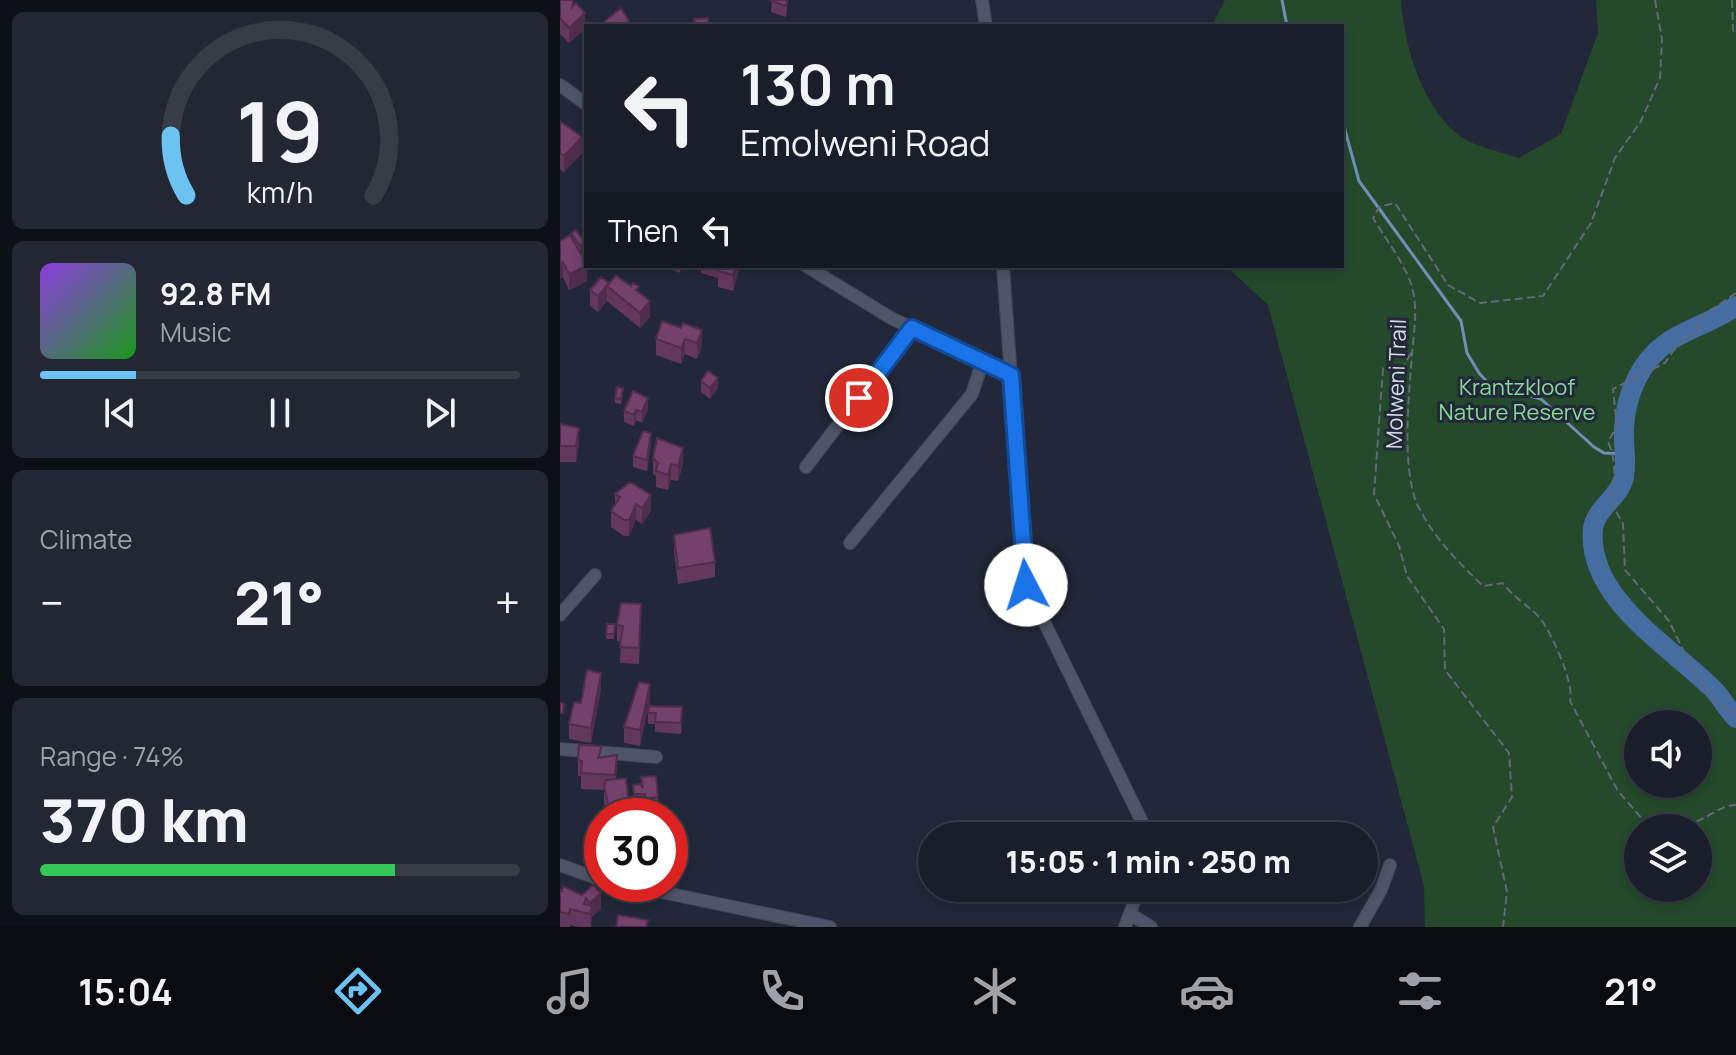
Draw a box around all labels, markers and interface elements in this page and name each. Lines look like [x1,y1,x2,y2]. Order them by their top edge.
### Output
text: 130 m [740,45,896,122]
icon: left [608,56,712,160]
text: 19 [236,73,324,187]
text: Emolweni Road [740,118,990,167]
text: km/h [247,174,313,213]
icon: left [695,208,739,252]
text: Then [608,210,679,251]
text: 92.8 FM [160,273,271,314]
text: Music [160,314,231,350]
street label: Molweni Trail [1379,318,1413,450]
pin [825,364,893,432]
park label: Krantzkloof Nature Reserve [1439,372,1596,427]
icon: arrive [837,376,881,420]
icon: previous [98,391,142,435]
icon: pause [258,391,302,435]
icon: next [418,391,462,435]
text: Climate [40,521,132,557]
position arrow [984,543,1068,627]
text: 21° [234,561,324,643]
text: − [40,572,64,632]
text: + [495,572,520,632]
map controls [1624,710,1712,902]
button: sound [1624,710,1712,798]
text: Range · 74% [40,738,184,774]
text: 370 km [40,778,249,860]
speed limit sign: 30 [584,798,688,902]
button: layers [1624,814,1712,902]
text: 15:05 · 1 min · 250 m [1005,841,1291,882]
icon: directions [330,963,386,1019]
icon: music [542,963,598,1019]
icon: phone [754,963,810,1019]
icon: climate [967,963,1023,1019]
icon: car [1179,963,1235,1019]
icon: filters [1392,963,1448,1019]
text: 15:04 [78,967,173,1016]
text: 21° [1604,967,1658,1016]

